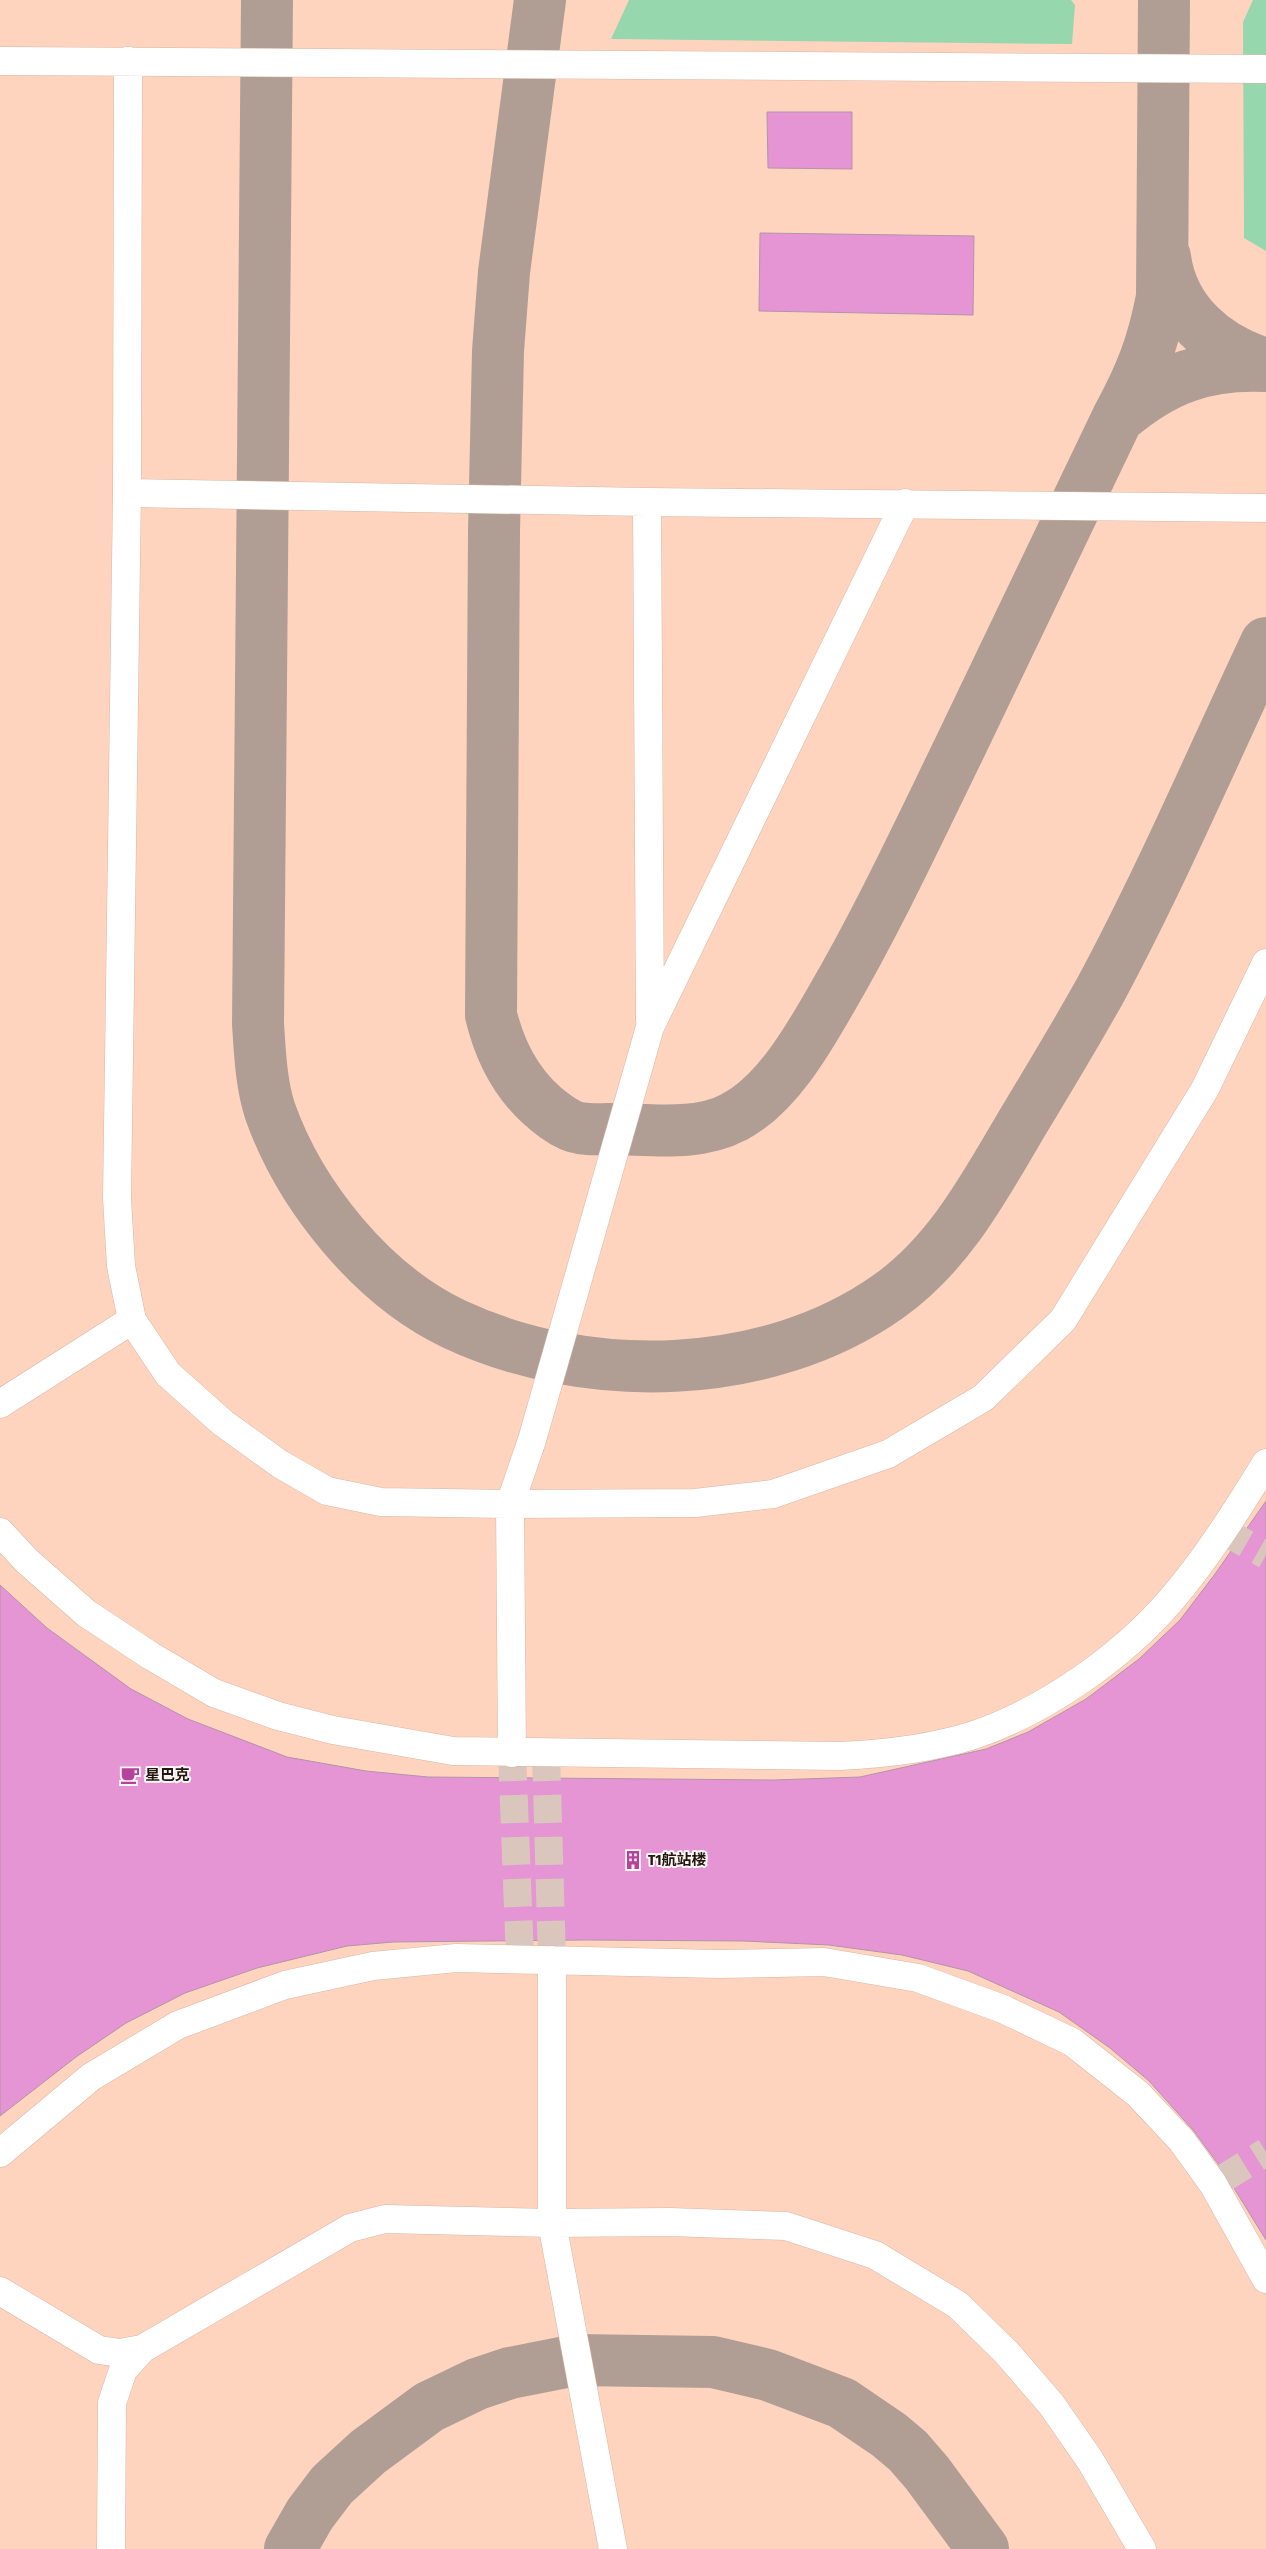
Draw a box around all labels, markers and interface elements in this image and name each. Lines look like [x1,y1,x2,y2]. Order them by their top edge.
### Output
cafe icon: 星巴克 [119,1764,141,1786]
place label: 星巴克 [145,1766,190,1784]
building icon: T1航站楼 [622,1849,644,1871]
place label: T1航站楼 [648,1851,706,1869]

